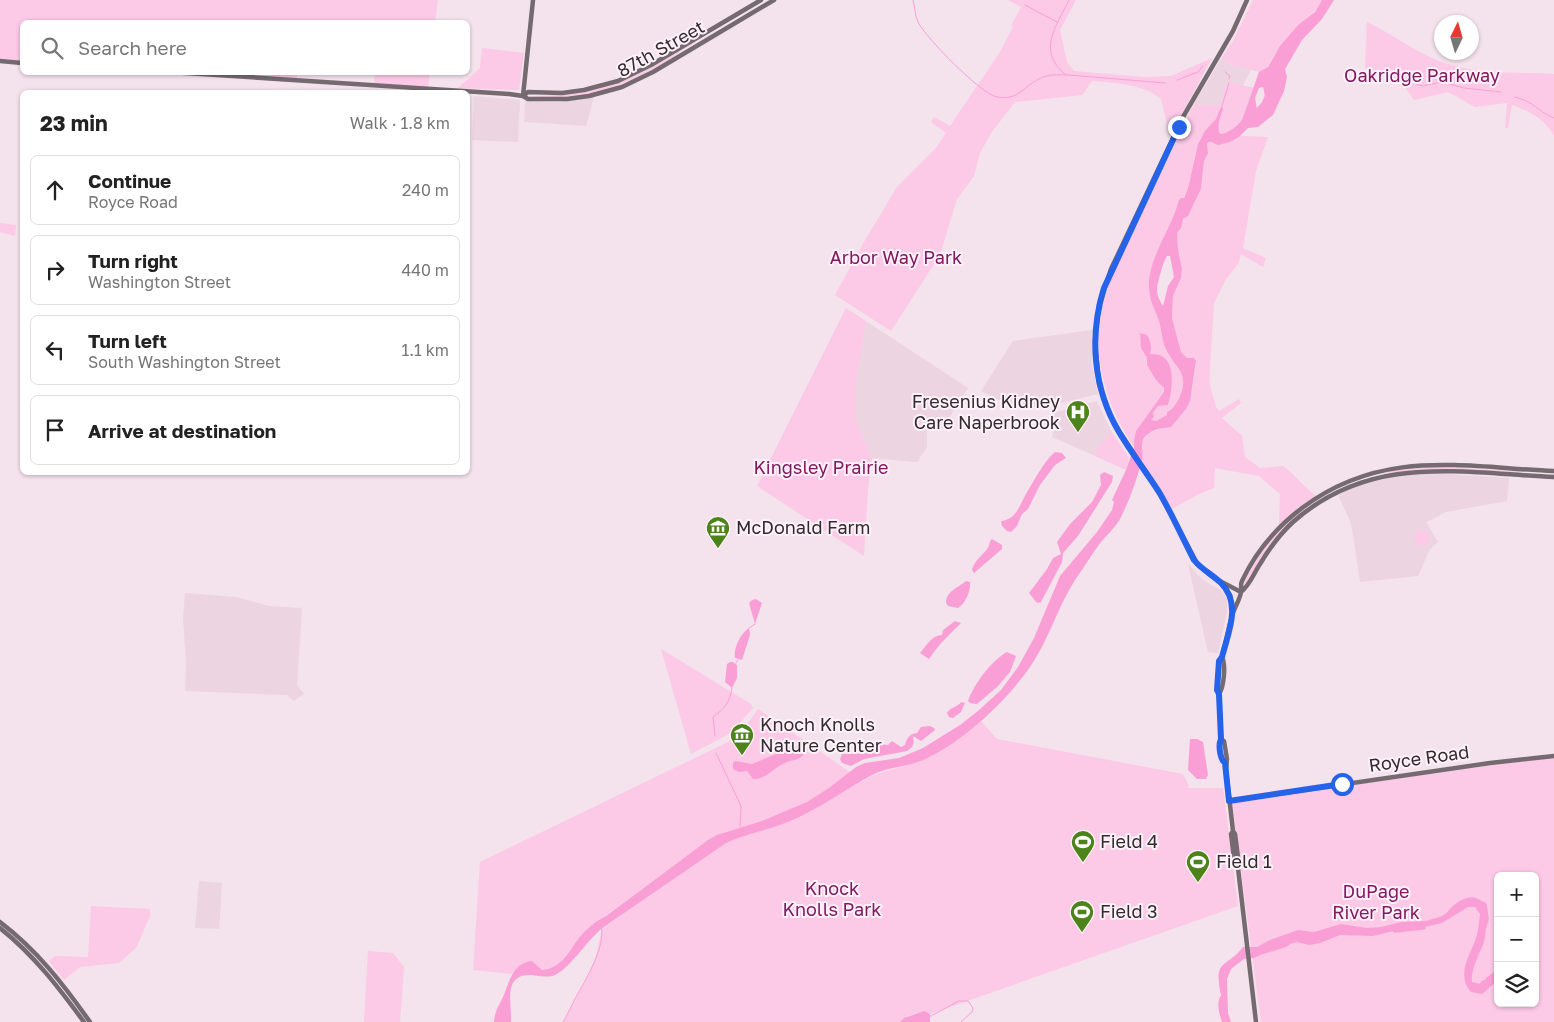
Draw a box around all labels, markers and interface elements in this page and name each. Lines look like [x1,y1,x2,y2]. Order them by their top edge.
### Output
street label: 87th Street [613,15,708,81]
north arrow [1434,15,1479,60]
search box [20,20,470,75]
icon: search [38,34,66,62]
text: Search here [78,36,187,59]
park label: Oakridge Parkway [1344,64,1500,86]
text: 23 min [40,110,108,136]
text: Walk · 1.8 km [350,113,450,133]
route end [1168,116,1191,139]
text: Continue [88,169,171,192]
icon: ahead [41,176,69,204]
text: 240 m [402,180,449,200]
text: Royce Road [88,192,178,212]
park label: Arbor Way Park [830,246,962,268]
text: Turn right [88,249,178,272]
icon: right [41,256,69,284]
text: 440 m [401,260,449,280]
text: Washington Street [88,272,231,292]
text: Turn left [88,329,167,352]
icon: left [41,336,69,364]
text: 1.1 km [401,340,449,360]
text: South Washington Street [88,352,281,372]
place label: Fresenius Kidney Care Naperbrook [912,390,1060,433]
hospital icon: Fresenius Kidney Care Naperbrook [1065,399,1091,433]
icon: arrive [41,416,69,444]
text: Arrive at destination [88,419,276,442]
park label: Kingsley Prairie [753,456,889,478]
museum icon: McDonald Farm [705,515,731,549]
place label: McDonald Farm [736,516,871,538]
place label: Knoch Knolls Nature Center [760,713,882,756]
museum icon: Knoch Knolls Nature Center [729,722,755,756]
street label: Royce Road [1367,740,1470,776]
route start [1331,773,1354,796]
sports icon: Field 4 [1070,829,1096,863]
place label: Field 4 [1100,830,1158,852]
sports icon: Field 1 [1185,849,1211,883]
place label: Field 1 [1216,850,1272,872]
map controls [1494,872,1539,1007]
button: + [1494,872,1539,917]
park label: Knock Knolls Park [783,877,881,920]
park label: DuPage River Park [1332,880,1420,923]
sports icon: Field 3 [1069,899,1095,933]
place label: Field 3 [1100,900,1158,922]
button: − [1494,917,1539,962]
button: layers [1494,962,1539,1007]

